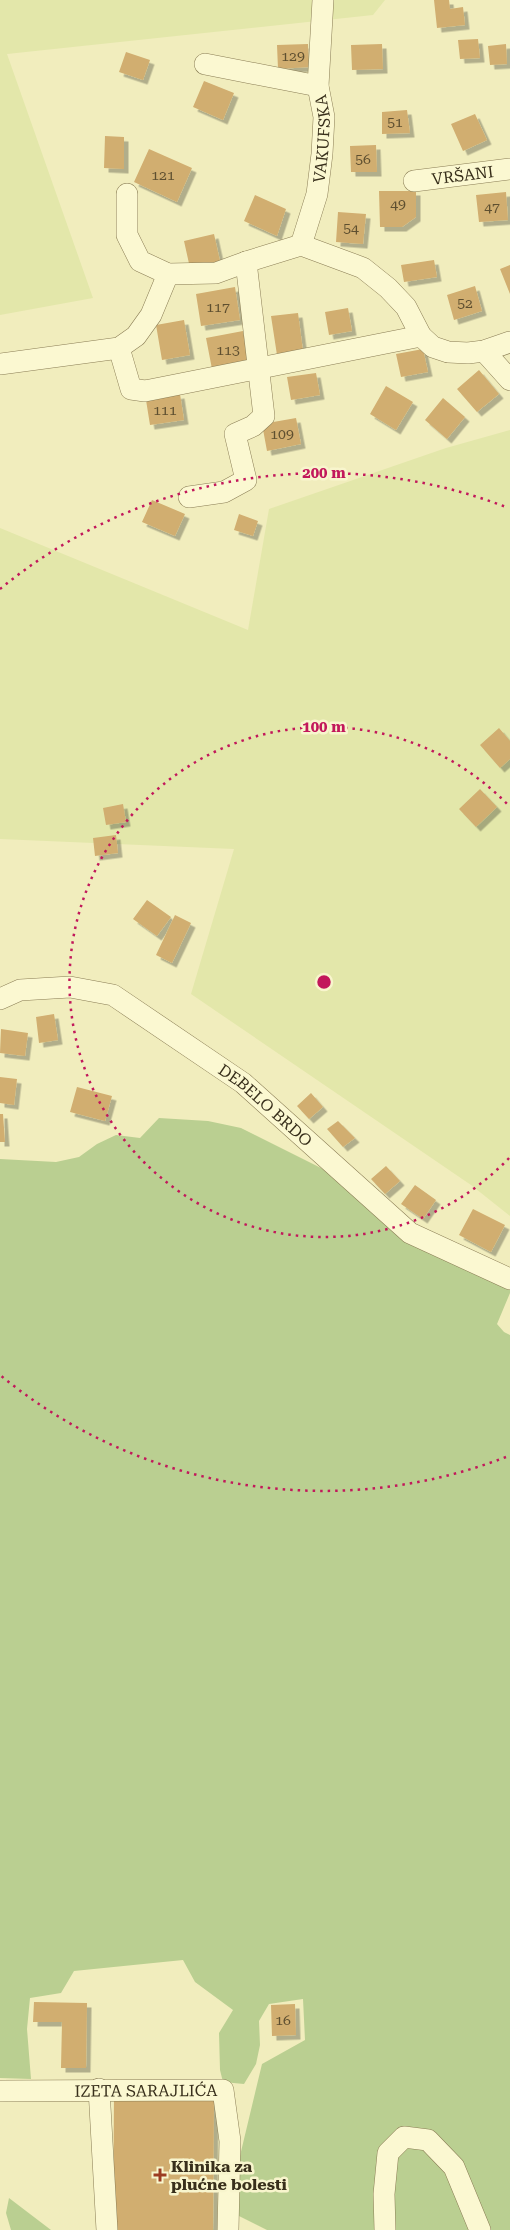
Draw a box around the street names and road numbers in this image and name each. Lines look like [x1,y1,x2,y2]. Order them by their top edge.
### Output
street label: VAKUFSKA [309,92,333,184]
street label: VRŠANI [431,162,495,188]
street label: DEBELO BRDO [215,1060,316,1150]
street label: IZETA SARAJLIĆA [74,2081,218,2100]

